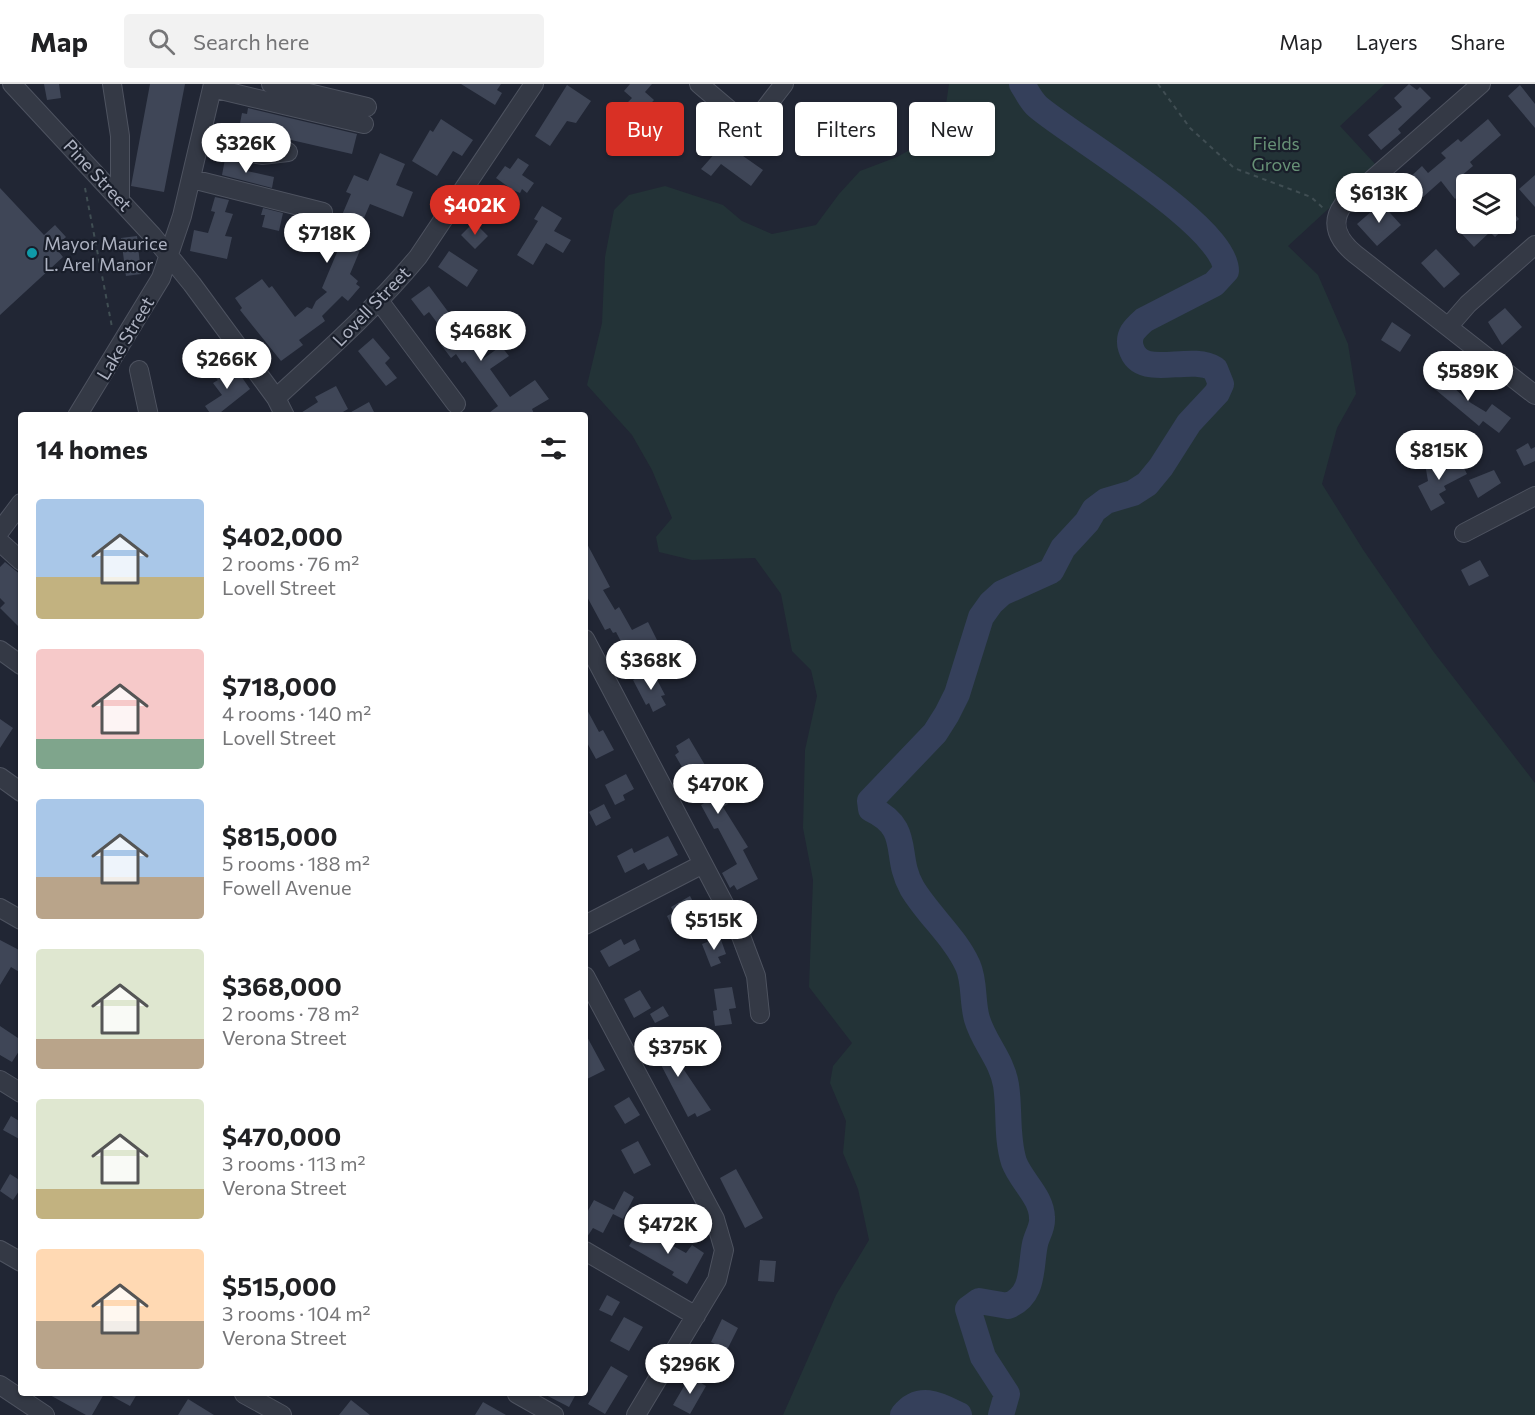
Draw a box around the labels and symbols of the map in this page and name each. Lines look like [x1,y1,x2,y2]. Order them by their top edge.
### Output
pin: $326K [204,123,288,174]
park label: Fields Grove [1252,132,1300,175]
street label: Pine Street [59,135,137,215]
pin: $613K [1337,173,1421,224]
pin: $402K [433,185,517,236]
pin: $718K [285,213,369,264]
place label: Mayor Maurice L. Arel Manor [44,232,167,275]
marker: Mayor Maurice L. Arel Manor [25,246,39,260]
street label: Lovell Street [327,261,415,351]
street label: Lake Street [92,293,158,383]
pin: $468K [439,311,523,362]
pin: $266K [185,339,269,390]
pin: $589K [1426,351,1510,402]
pin: $815K [1397,430,1481,481]
pin: $368K [609,640,693,691]
pin: $470K [676,764,760,815]
pin: $515K [672,900,756,951]
pin: $375K [636,1027,720,1078]
pin: $472K [626,1204,710,1255]
pin: $296K [648,1344,732,1395]

